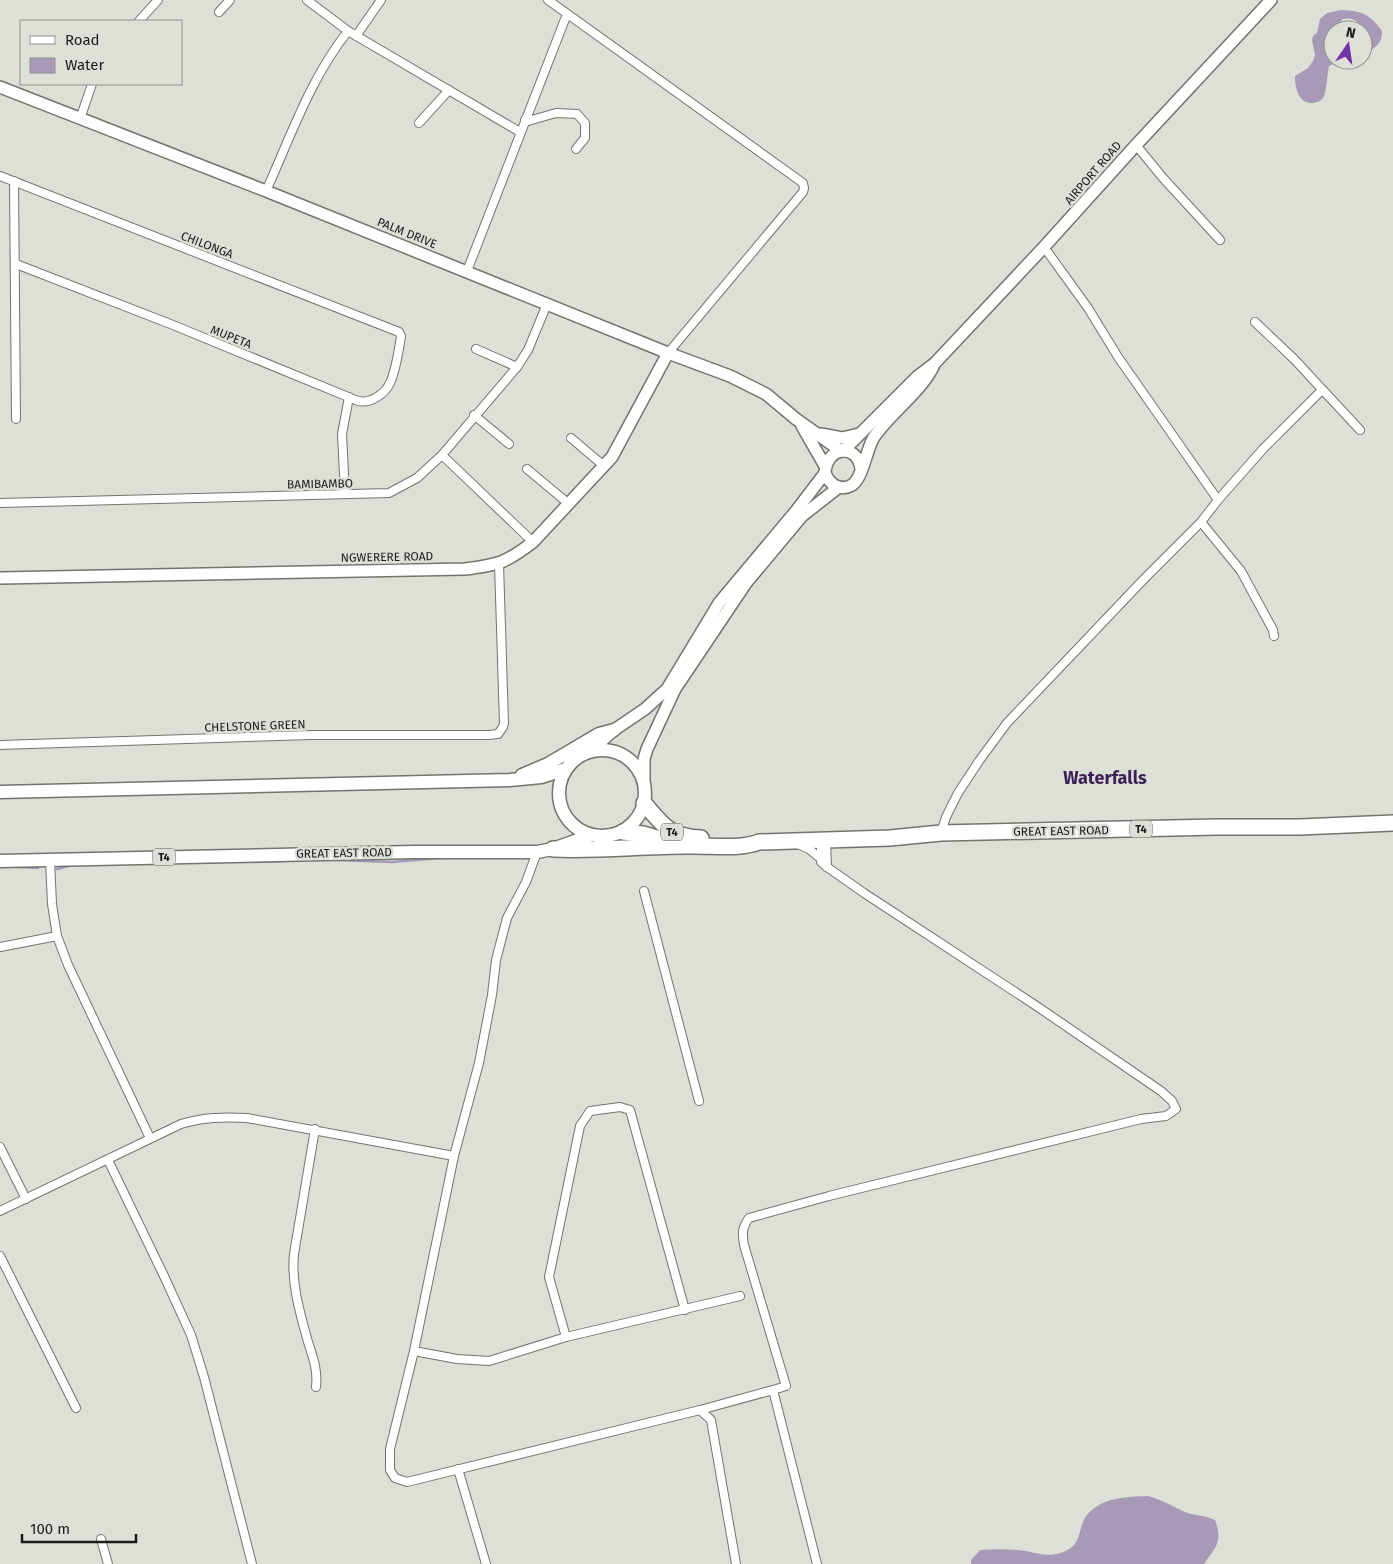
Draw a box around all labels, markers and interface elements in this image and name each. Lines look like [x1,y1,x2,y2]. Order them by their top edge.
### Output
legend [20,20,182,85]
north arrow [1323,20,1373,70]
text: N [1344,23,1357,42]
text: Road [65,31,100,49]
text: Water [65,56,104,74]
street label: AIRPORT ROAD [1062,138,1124,208]
street label: PALM DRIVE [375,215,439,251]
street label: CHILONGA [179,229,235,261]
street label: MUPETA [208,322,254,352]
street label: BAMIBAMBO [287,476,353,492]
street label: NGWERERE ROAD [341,549,434,565]
street label: CHELSTONE GREEN [204,717,306,735]
district label: Waterfalls [1063,767,1147,789]
road number: T4 [1130,821,1152,838]
street label: GREAT EAST ROAD [1013,823,1109,839]
road number: T4 [661,824,683,840]
street label: GREAT EAST ROAD [296,845,392,861]
road number: T4 [153,849,175,866]
scale bar [22,1512,136,1544]
text: 100 m [30,1520,70,1538]

